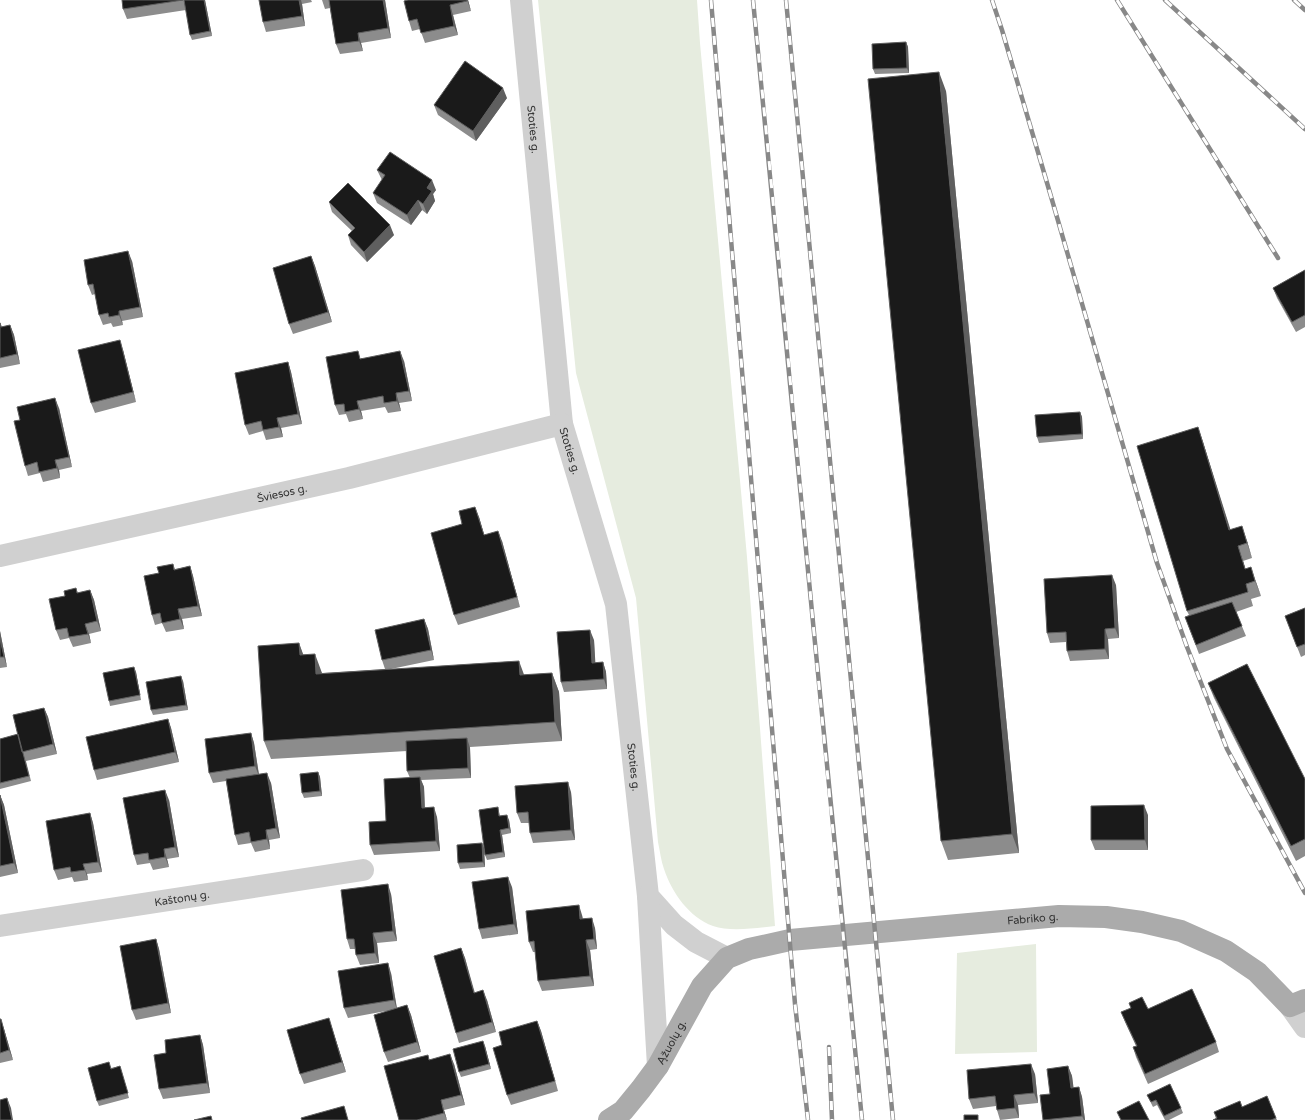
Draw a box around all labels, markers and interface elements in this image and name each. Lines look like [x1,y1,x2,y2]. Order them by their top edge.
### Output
street label: Stoties g. [525,105,542,154]
street label: Stoties g. [557,426,583,476]
street label: Šviesos g. [255,481,309,505]
street label: Stoties g. [625,742,643,792]
street label: Kaštonų g. [153,887,210,909]
street label: Fabriko g. [1007,910,1059,927]
street label: Ąžuolų g. [654,1017,689,1067]

